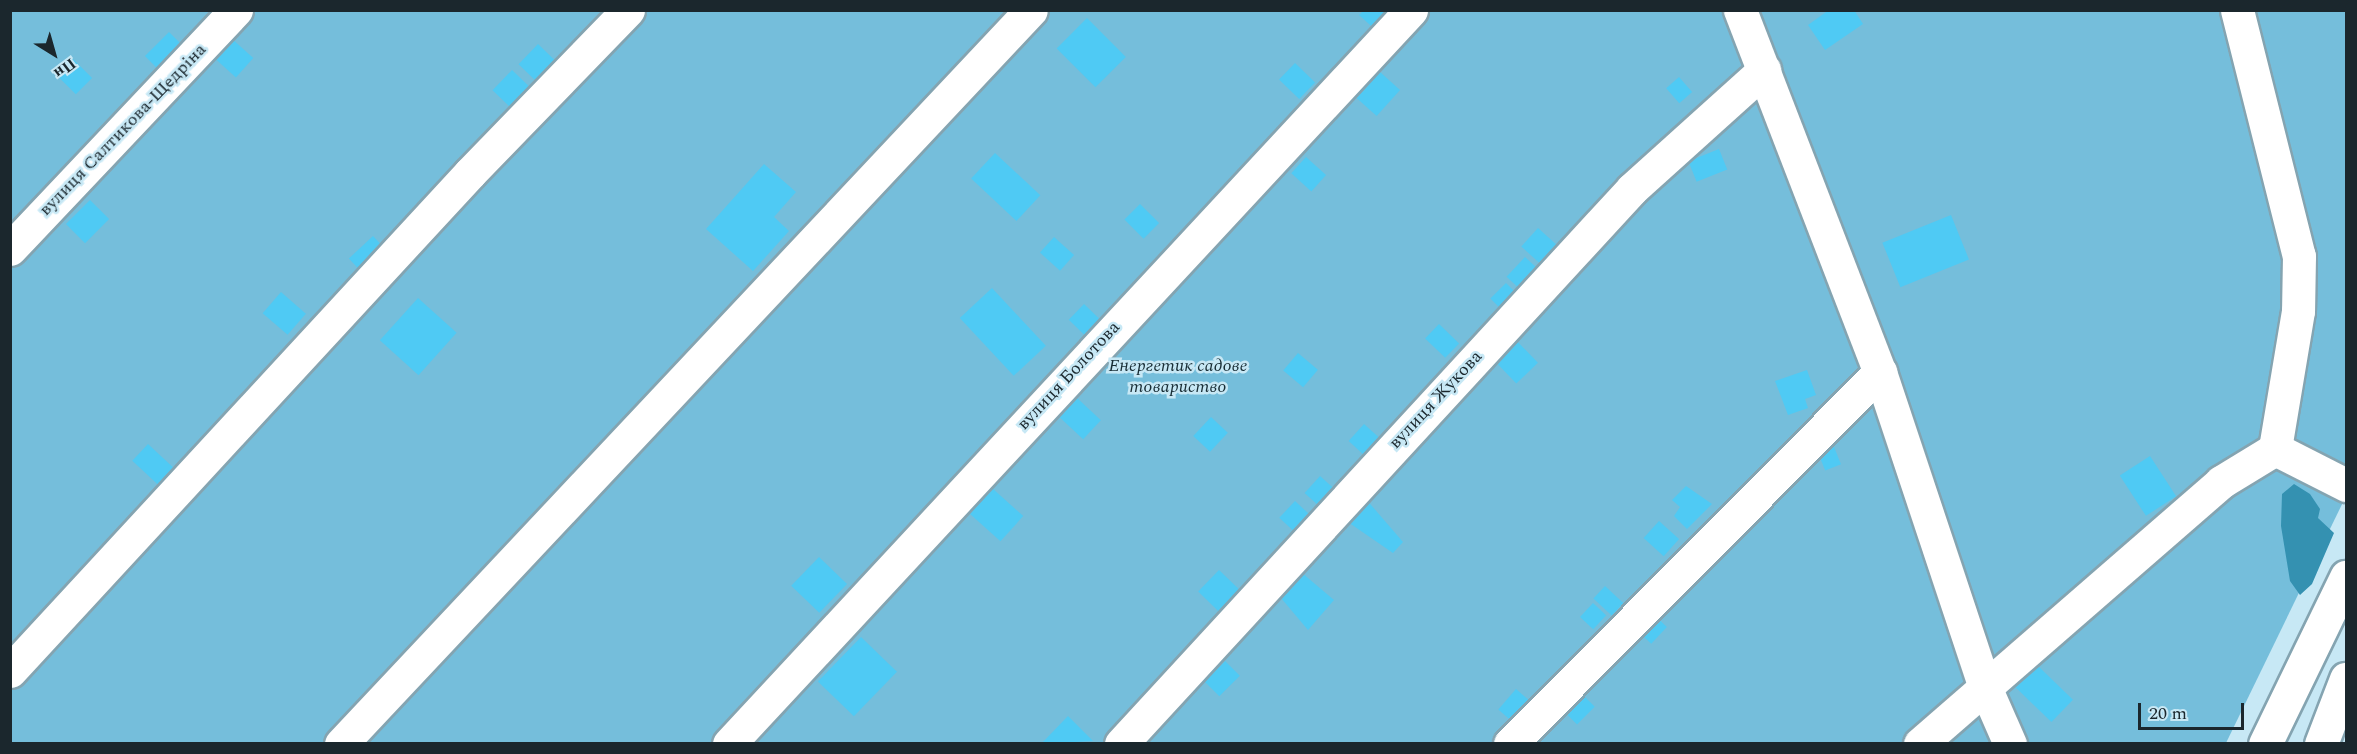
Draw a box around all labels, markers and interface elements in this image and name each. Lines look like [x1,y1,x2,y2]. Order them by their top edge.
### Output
north arrow [24,24,84,84]
street label: вулиця Салтикова-Щедріна [35,39,211,221]
text: Пн [48,52,81,85]
street label: вулиця Болотова [1013,317,1125,435]
street label: вулиця Жукова [1385,346,1487,454]
park label: Енергетик садове товариство [1108,356,1248,398]
scale bar [2141,691,2248,729]
text: 20 m [2149,700,2187,727]

